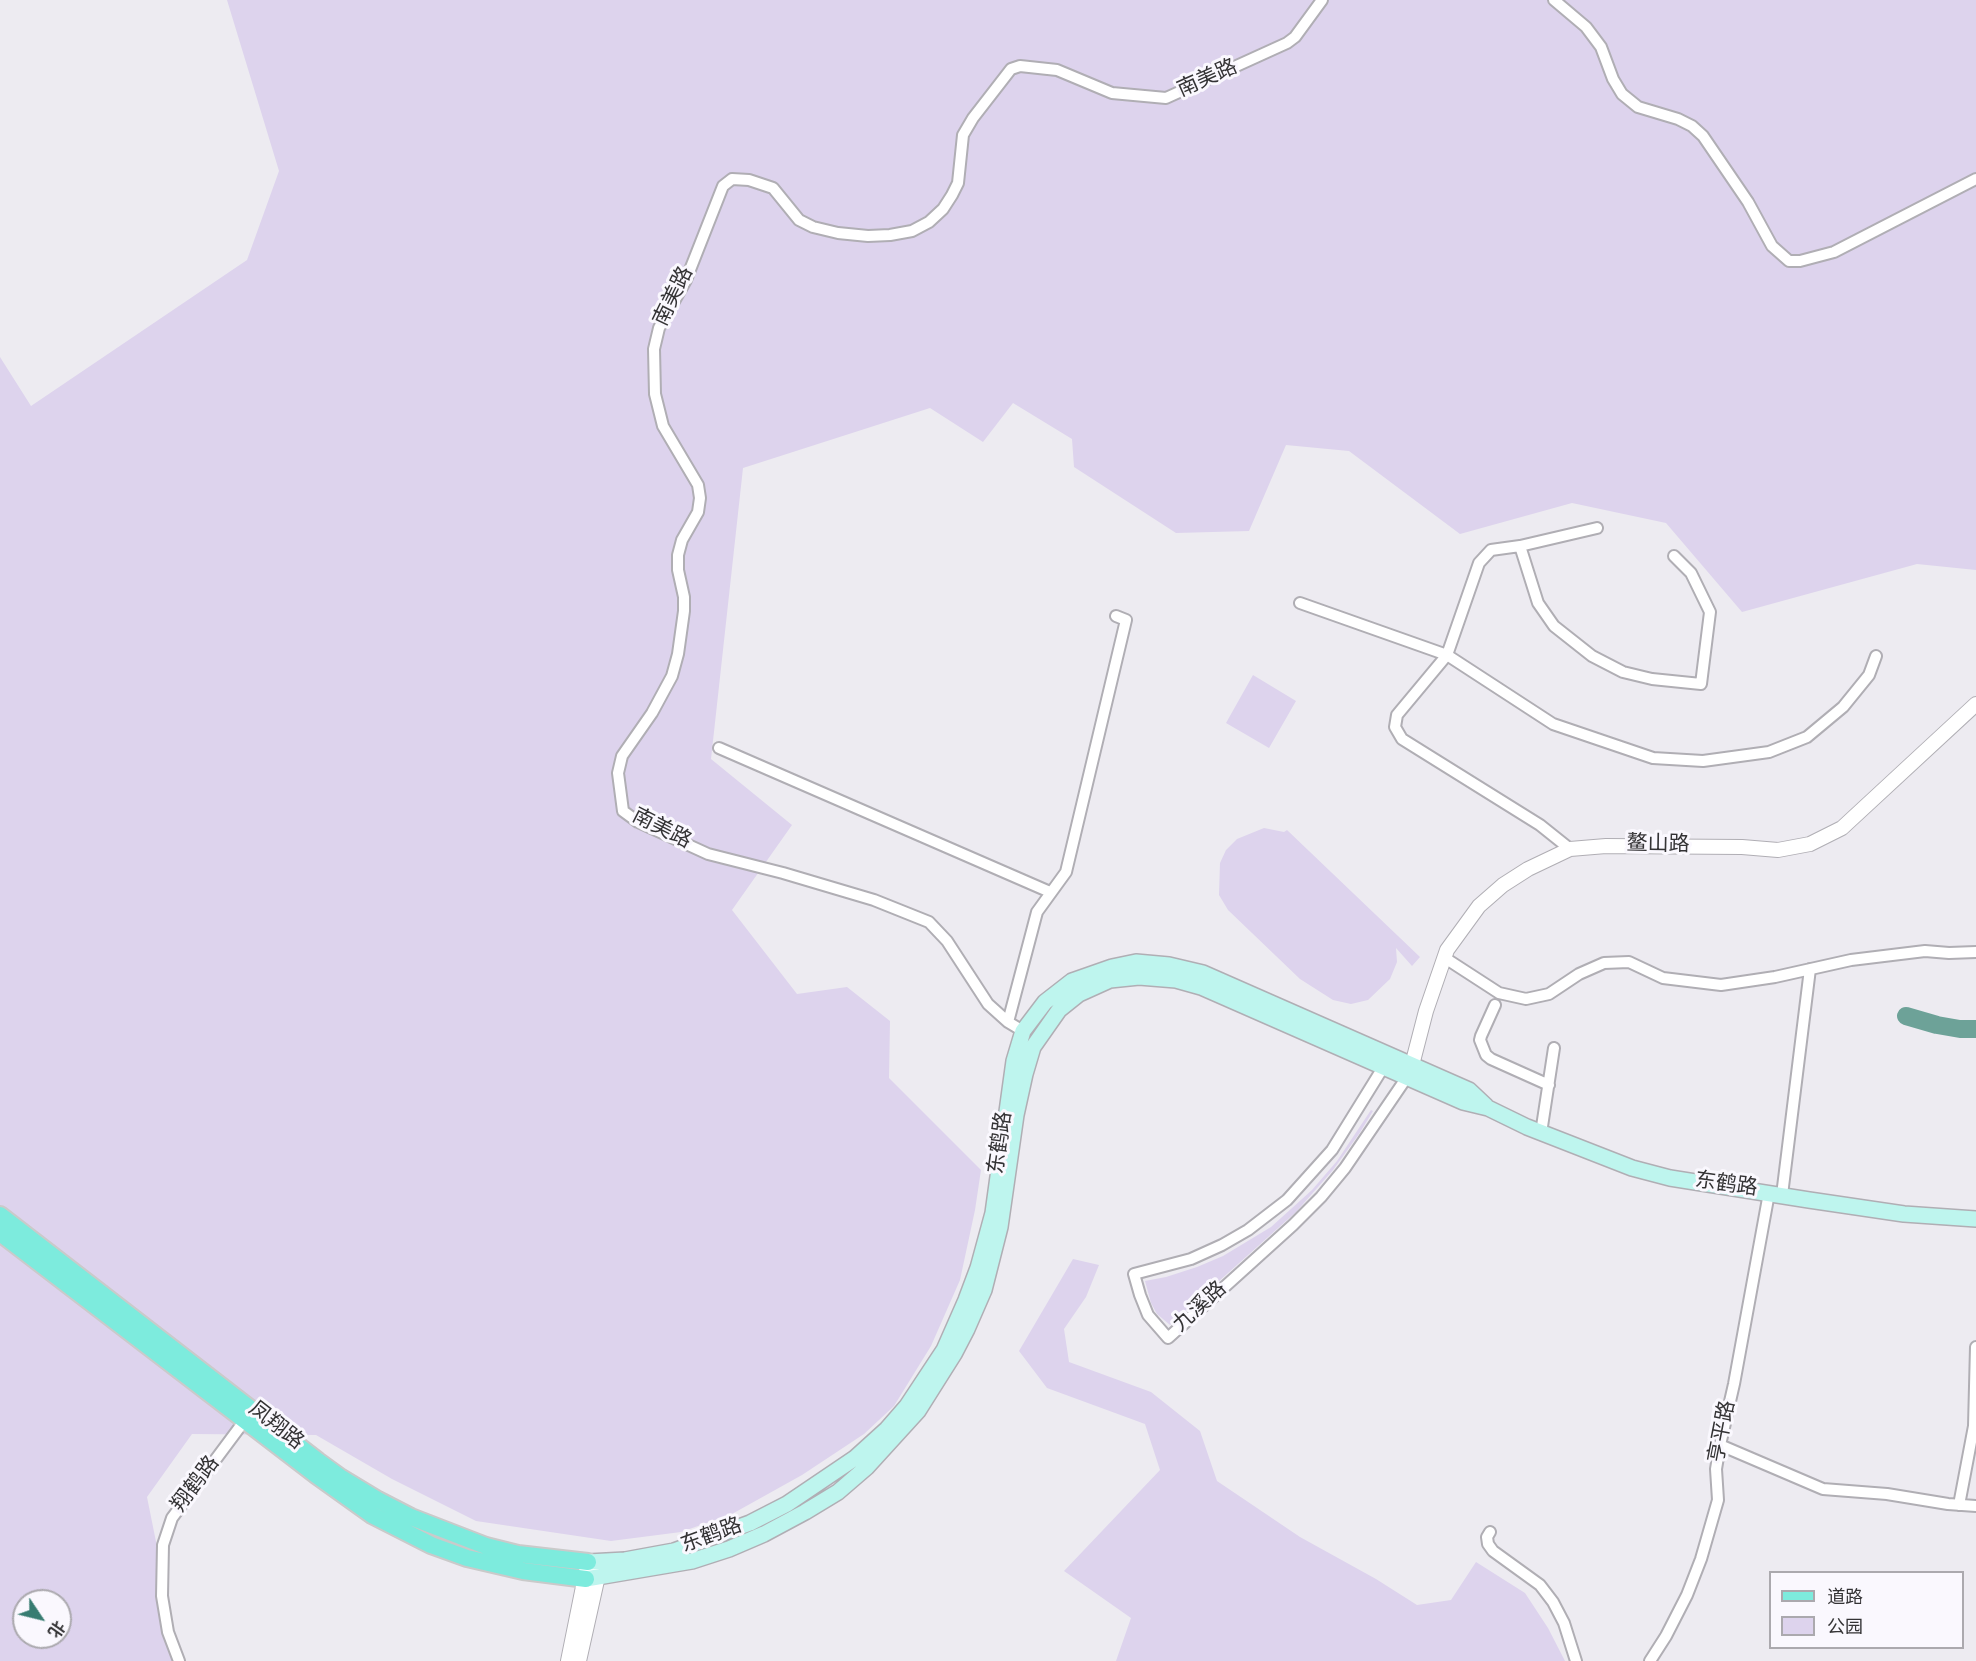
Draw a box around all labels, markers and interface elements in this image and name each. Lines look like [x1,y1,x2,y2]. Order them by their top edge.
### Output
street label: 南美路 [1174,56,1242,104]
street label: 南美路 [650,263,700,331]
street label: 南美路 [627,804,695,856]
street label: 鳌山路 [1626,833,1690,859]
street label: 东鹤路 [985,1110,1019,1176]
street label: 东鹤路 [1693,1169,1759,1203]
street label: 九溪路 [1169,1278,1233,1338]
street label: 凤翔路 [242,1398,308,1456]
street label: 亨平路 [1706,1399,1742,1465]
street label: 翔鹤路 [168,1452,226,1518]
street label: 东鹤路 [678,1514,746,1560]
legend [1769,1571,1964,1649]
text: 道路 [1827,1587,1863,1610]
north arrow [12,1589,72,1649]
text: 北 [42,1616,68,1640]
text: 公园 [1827,1617,1863,1640]

